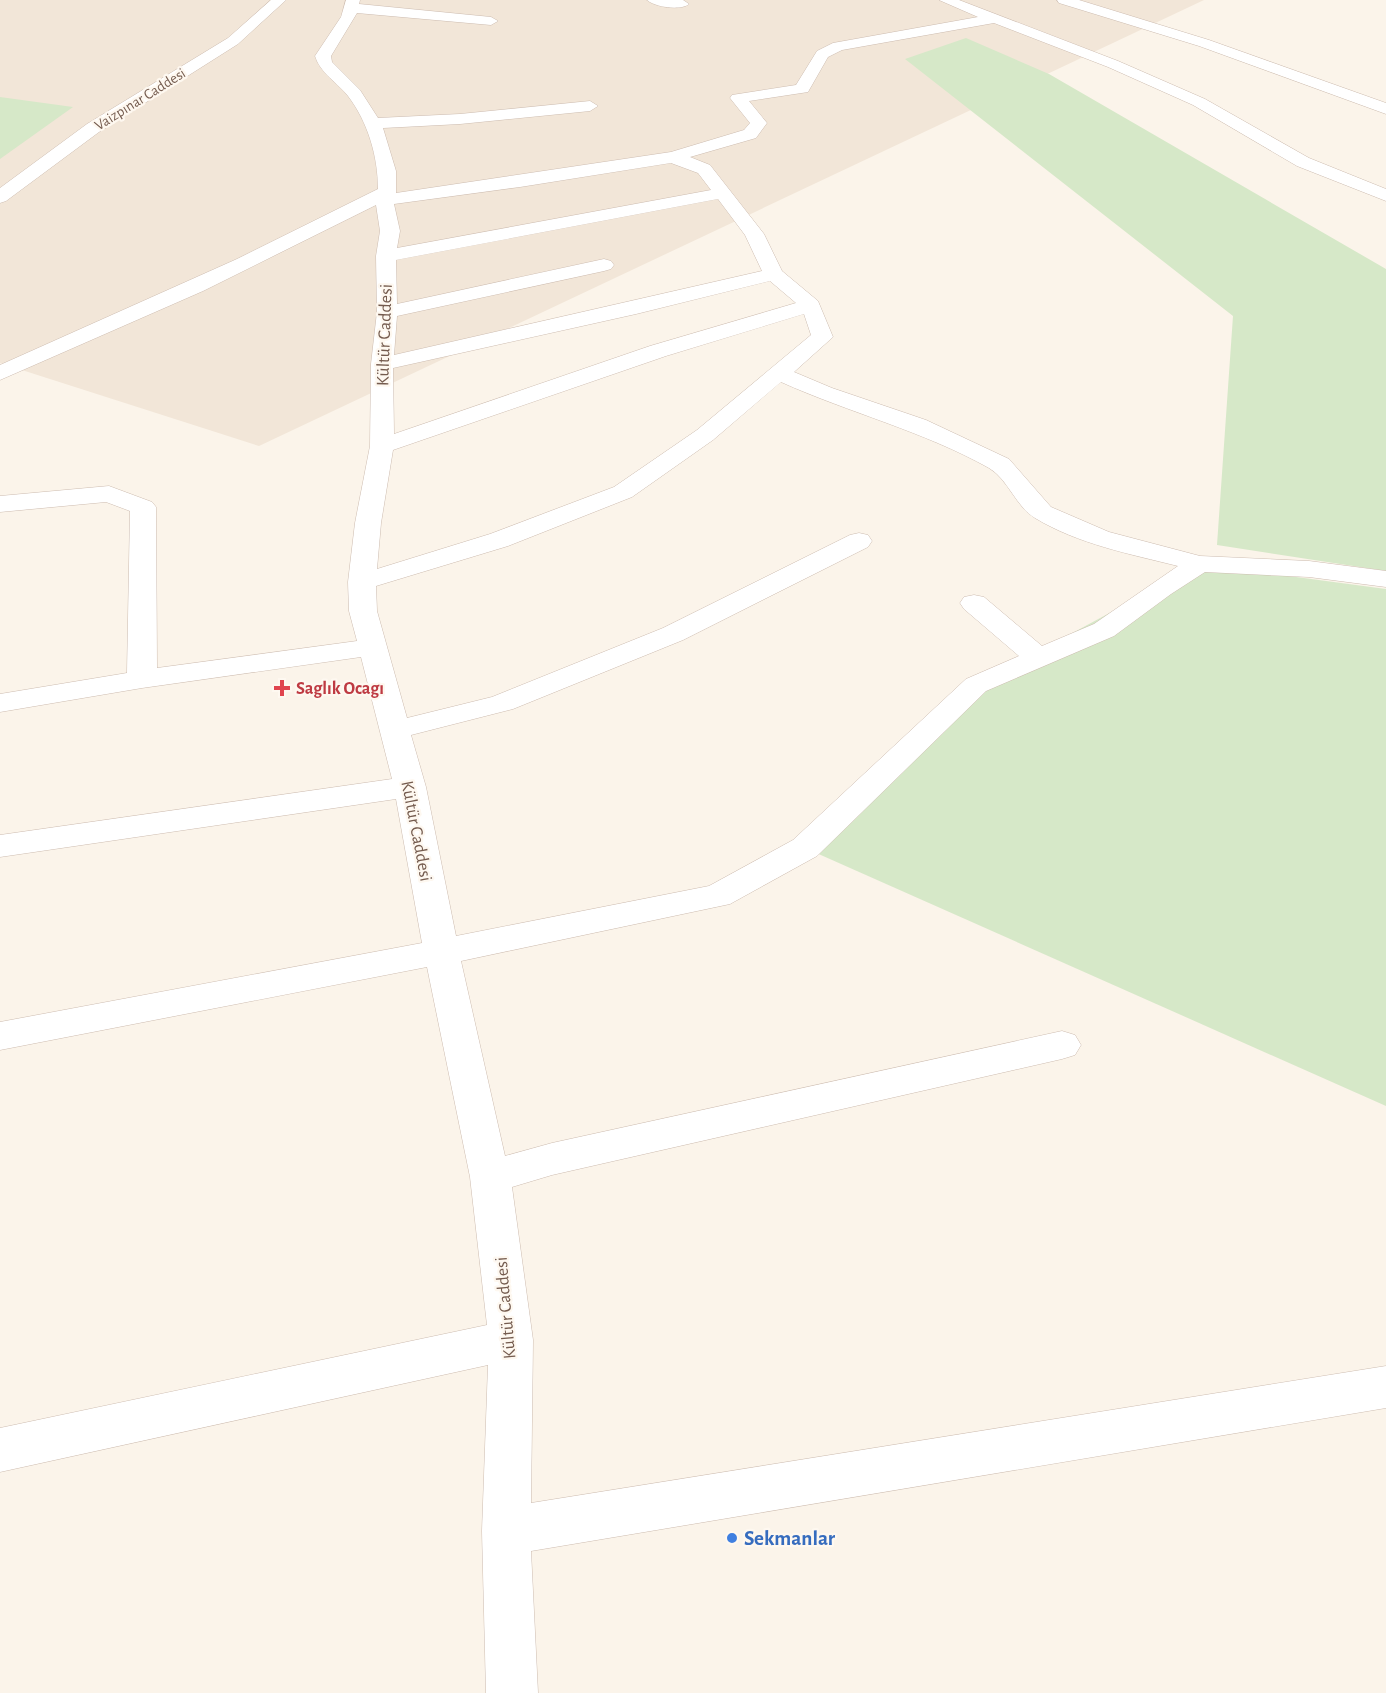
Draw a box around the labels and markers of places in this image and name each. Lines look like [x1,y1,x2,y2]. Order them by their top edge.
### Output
marker: Saglık Ocagı [273,679,291,697]
place label: Saglık Ocagı [296,680,384,698]
place label: Sekmanlar [744,1528,836,1549]
marker: Sekmanlar [725,1531,739,1545]

